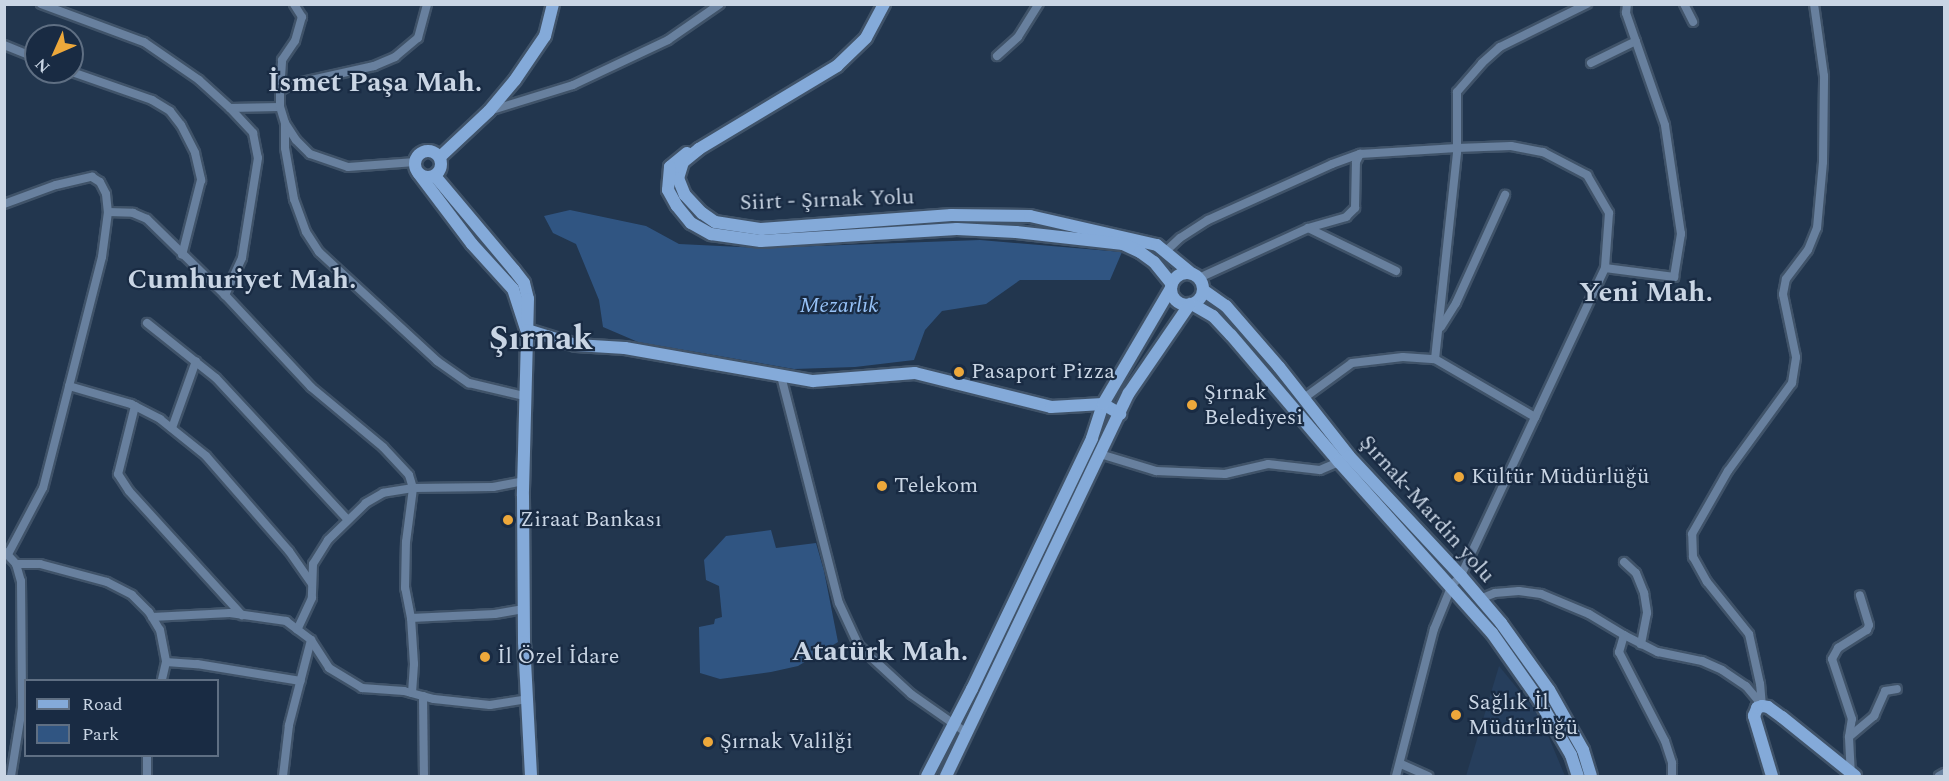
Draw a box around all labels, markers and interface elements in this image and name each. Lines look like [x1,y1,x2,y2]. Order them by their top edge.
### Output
north arrow [24,24,84,84]
text: N [30,52,56,78]
district label: İsmet Paşa Mah. [268,66,482,100]
street label: Siirt - Şırnak Yolu [739,184,915,216]
district label: Cumhuriyet Mah. [127,263,357,297]
district label: Yeni Mah. [1579,276,1713,310]
park label: Mezarlık [799,293,879,319]
district label: Şırnak [489,320,593,360]
place label: Pasaport Pizza [971,359,1115,385]
marker: Pasaport Pizza [952,365,966,379]
place label: Şırnak Belediyesi [1204,379,1303,430]
marker: Şırnak Belediyesi [1185,398,1199,412]
street label: Şırnak-Mardin yolu [1354,430,1500,588]
place label: Kültür Müdürlüğü [1471,464,1649,490]
marker: Kültür Müdürlüğü [1452,470,1466,484]
place label: Telekom [894,473,978,499]
marker: Telekom [875,479,889,493]
place label: Ziraat Bankası [520,507,662,533]
marker: Ziraat Bankası [501,513,515,527]
district label: Atatürk Mah. [792,635,968,669]
place label: İl Özel İdare [497,644,619,670]
marker: İl Özel İdare [478,650,492,664]
legend [24,679,219,757]
place label: Sağlık İl Müdürlüğü [1468,689,1578,740]
text: Road [82,691,123,718]
marker: Sağlık İl Müdürlüğü [1449,708,1463,722]
text: Park [82,721,119,748]
place label: Şırnak Valilği [720,729,853,755]
marker: Şırnak Valilği [701,735,715,749]

